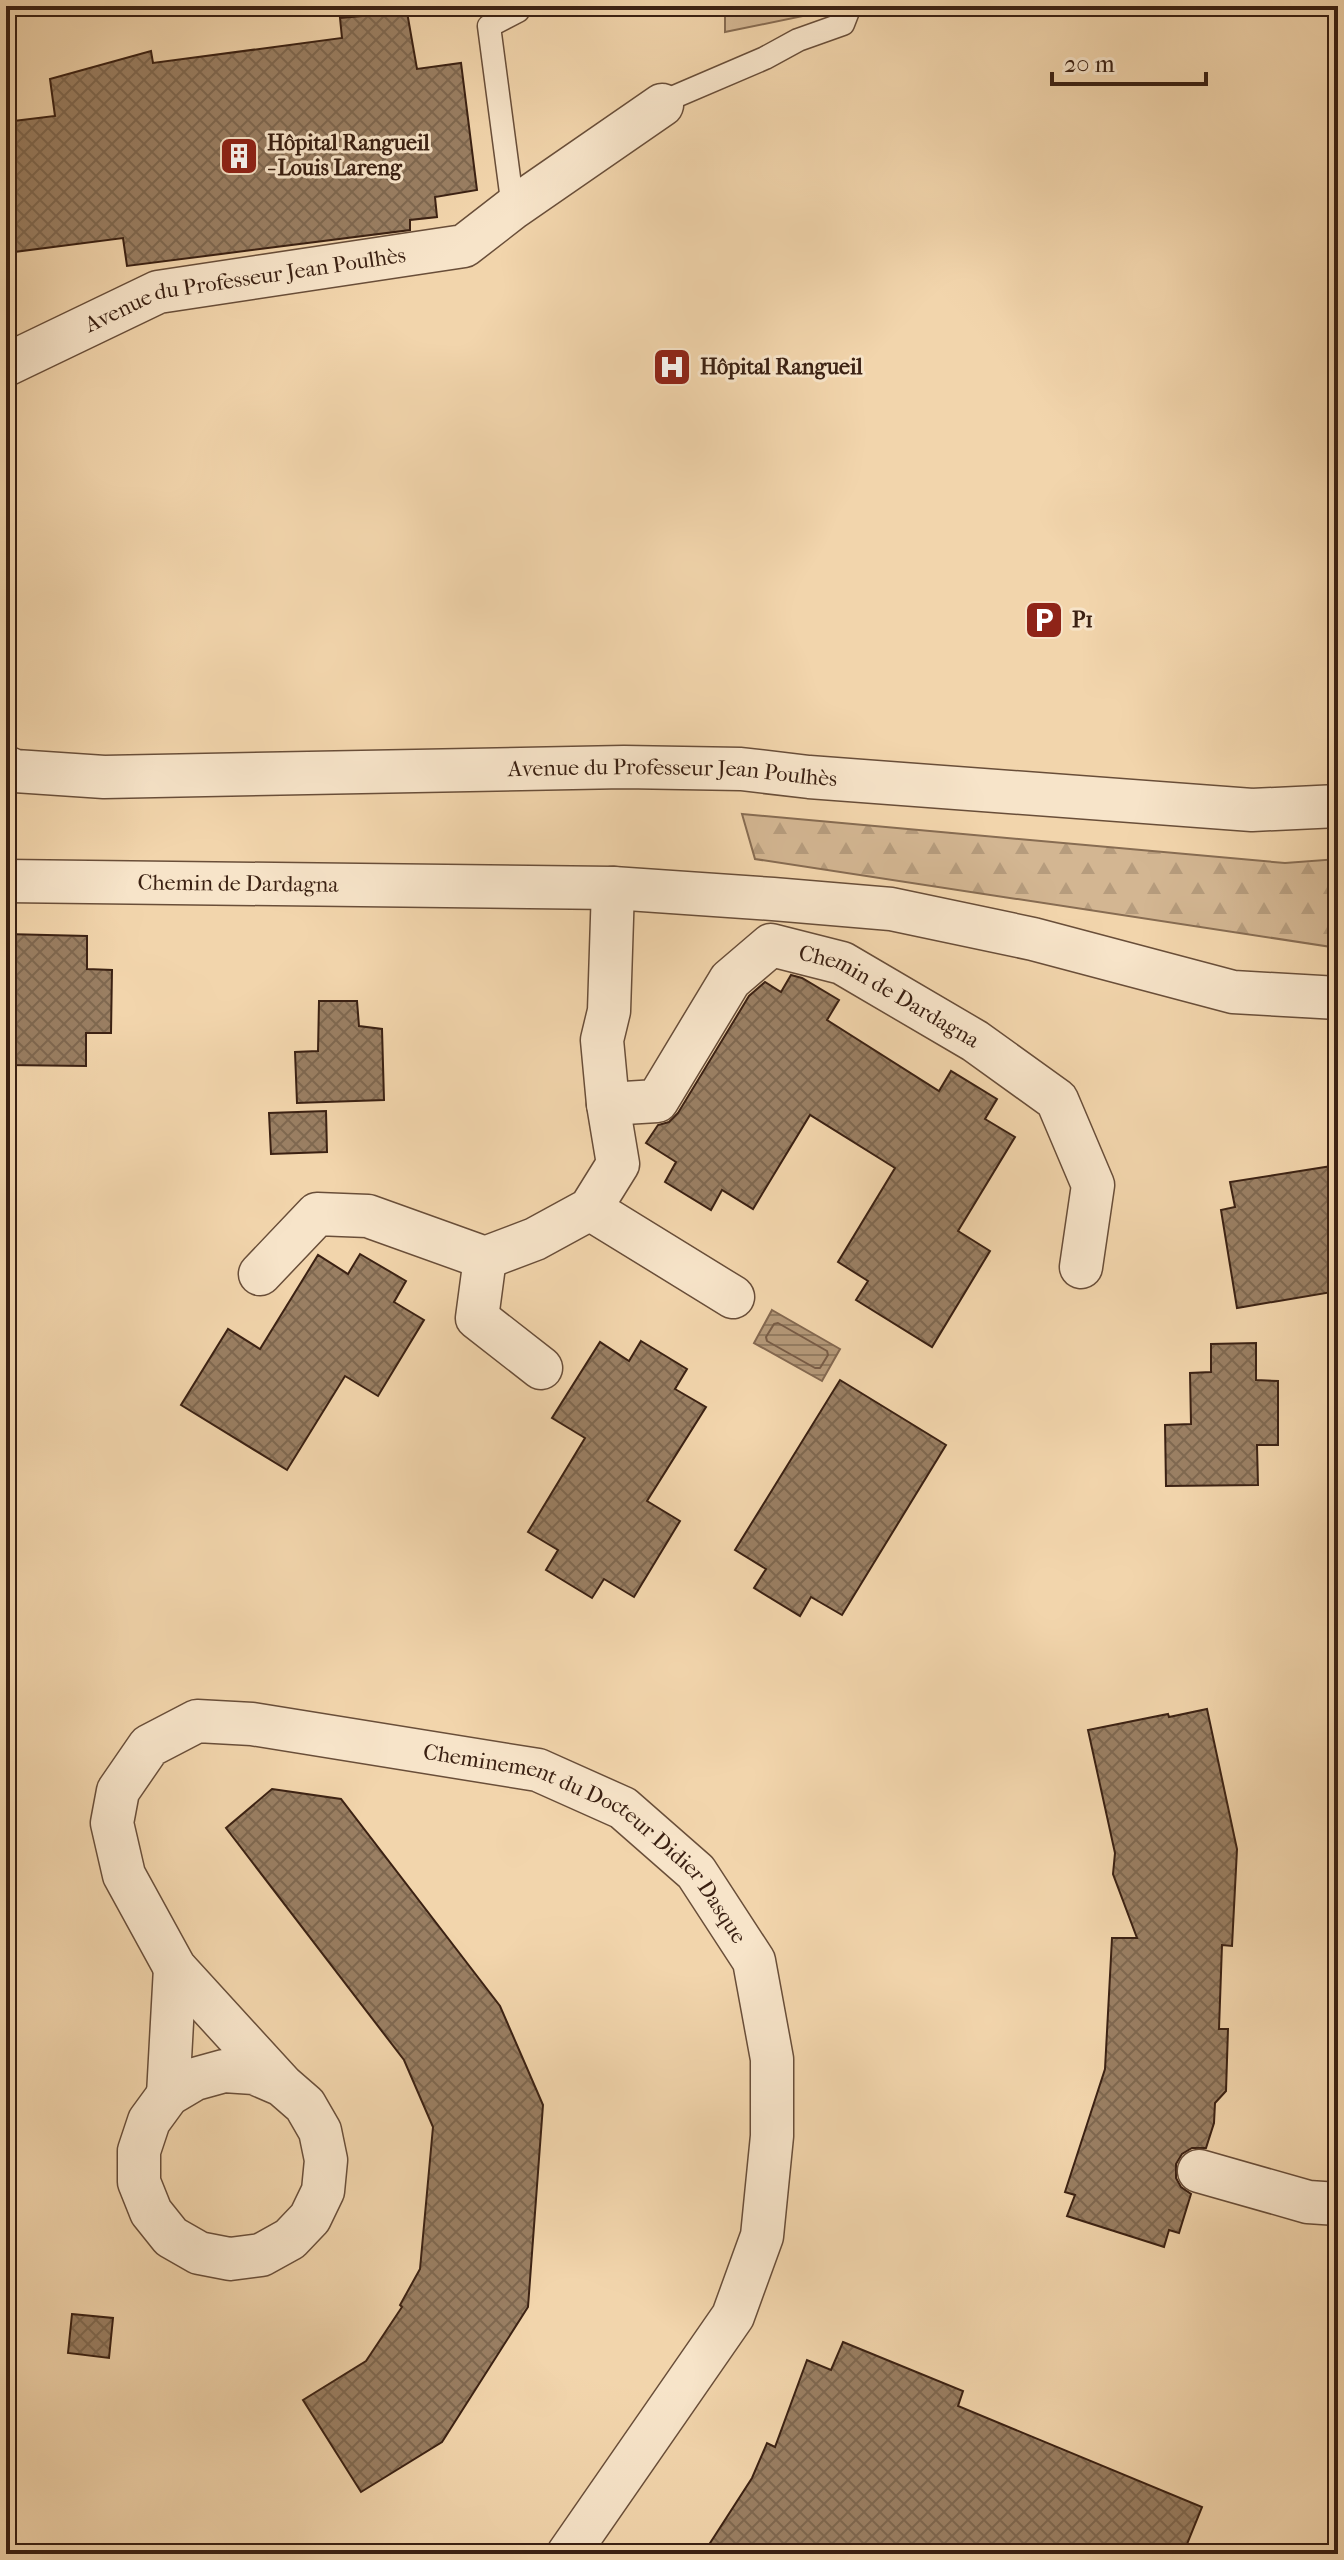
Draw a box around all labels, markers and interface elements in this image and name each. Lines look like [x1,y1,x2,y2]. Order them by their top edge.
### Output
scale bar [1052,36,1206,86]
text: 20 m [1064,50,1115,78]
place label: Hôpital Rangueil - Louis Lareng [267,130,430,181]
building icon: Hôpital Rangueil - Louis Lareng [218,135,260,177]
street label: Avenue du Professeur Jean Poulhès [80,242,407,339]
hospital icon: Hôpital Rangueil [651,346,693,388]
place label: Hôpital Rangueil [700,354,863,380]
parking icon: P1 [1023,599,1065,641]
place label: P1 [1072,607,1093,633]
street label: Avenue du Professeur Jean Poulhès [507,754,838,792]
street label: Chemin de Dardagna [137,870,339,898]
street label: Chemin de Dardagna [796,940,985,1054]
street label: Cheminement du Docteur Didier Dasque [421,1739,752,1948]

